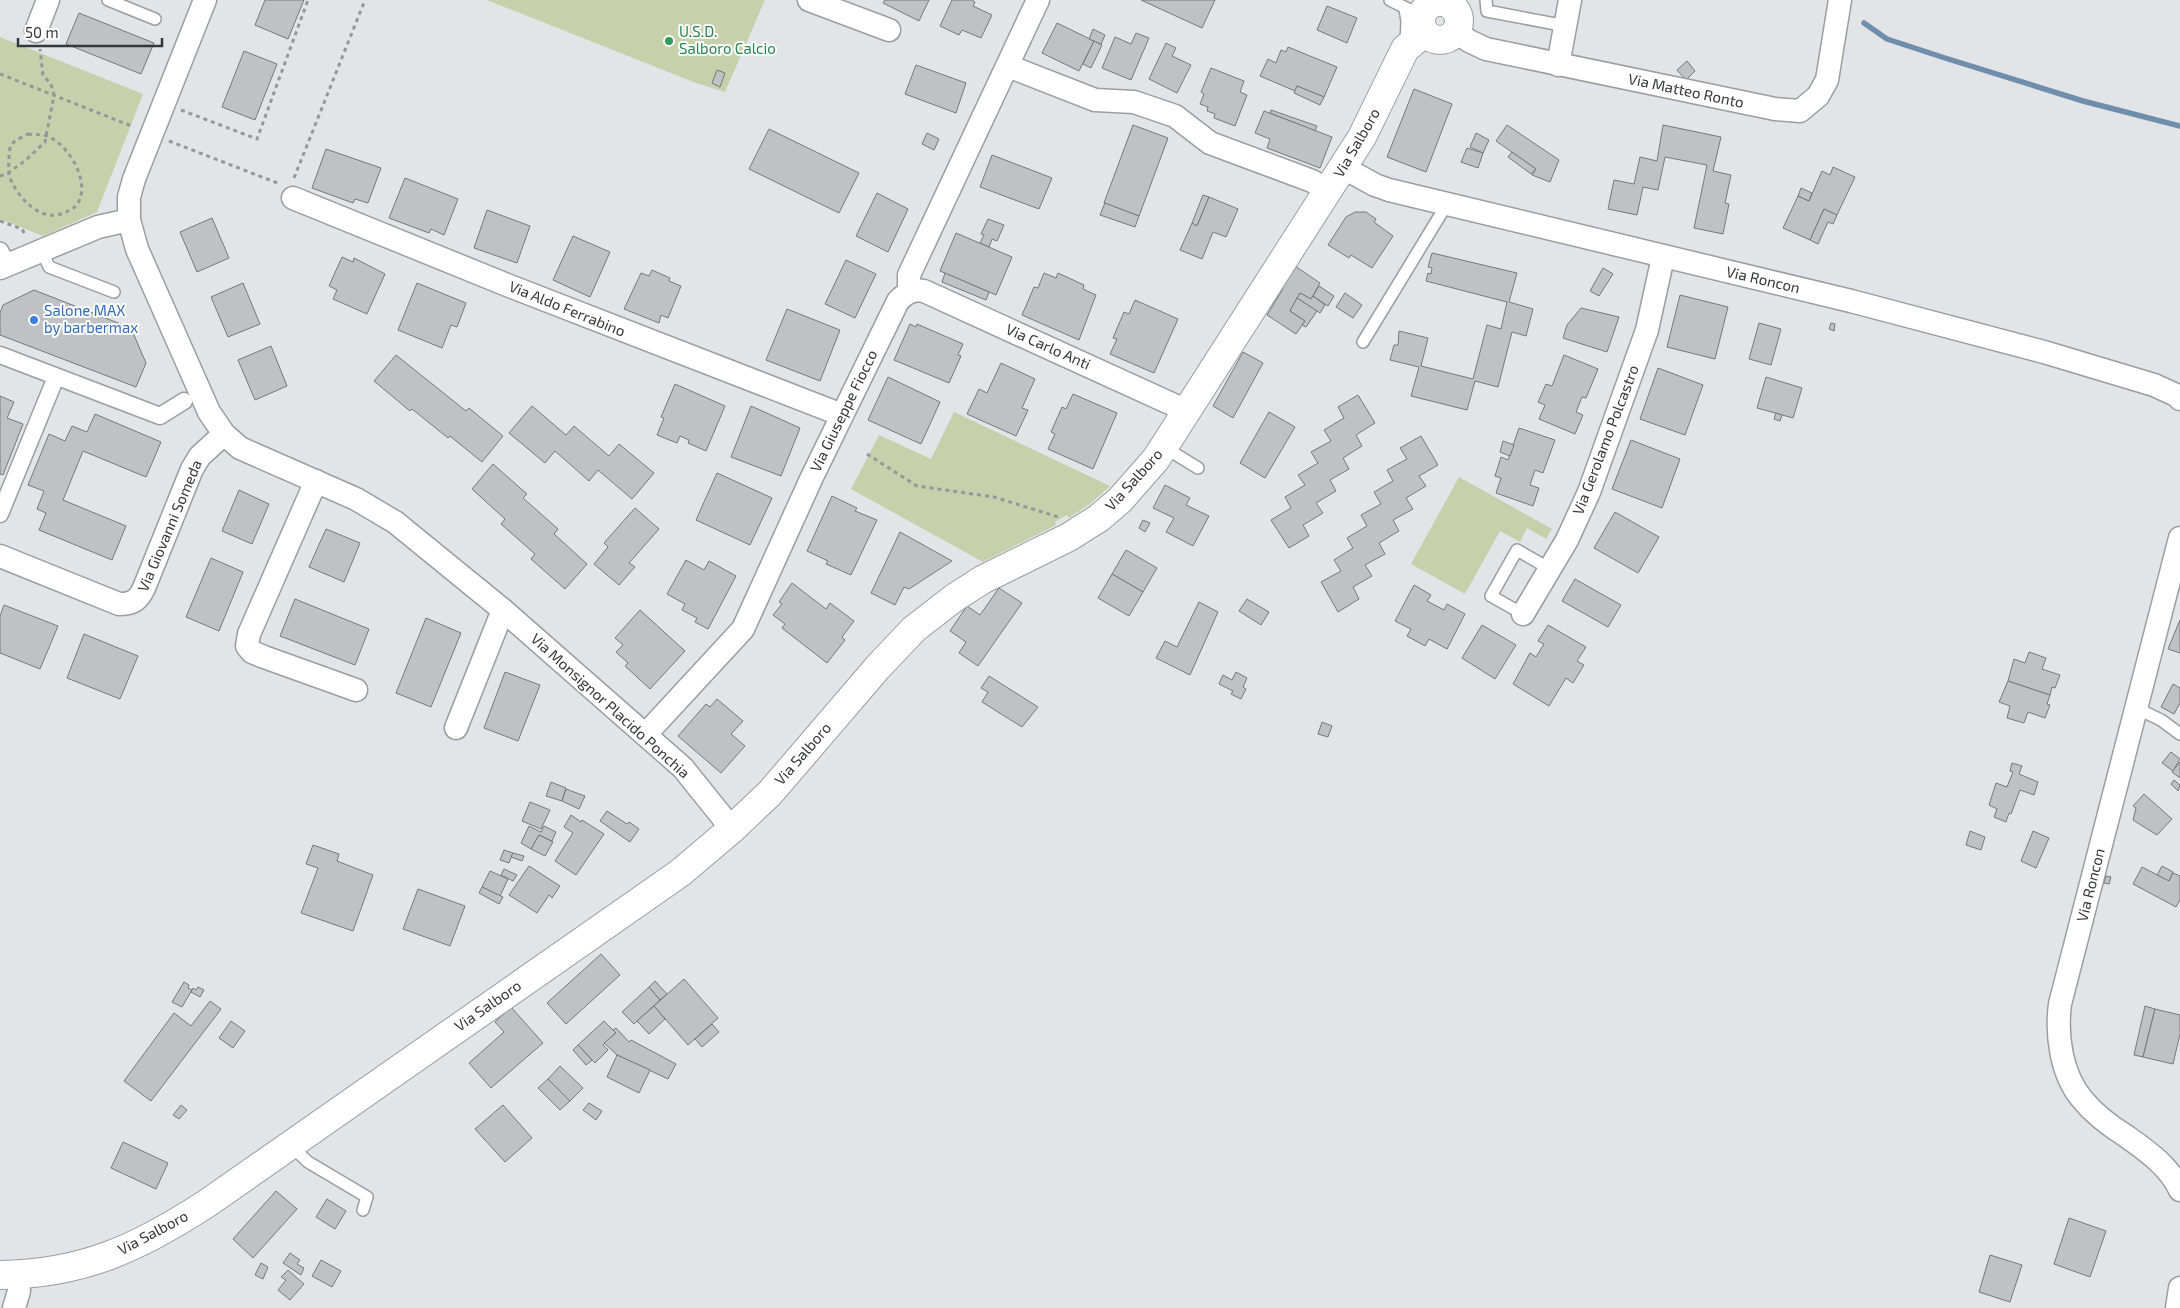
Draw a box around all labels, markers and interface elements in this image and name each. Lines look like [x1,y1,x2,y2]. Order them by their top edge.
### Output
scale bar [18,15,161,47]
place label: U.S.D. Salboro Calcio [679,22,776,57]
text: 50 m [25,23,59,41]
marker: U.S.D. Salboro Calcio [663,35,675,47]
street label: Via Matteo Ronto [1627,69,1746,111]
street label: Via Salboro [1329,105,1383,180]
street label: Via Roncon [1725,262,1802,296]
street label: Via Aldo Ferrabino [507,277,628,340]
place label: Salone MAX by barbermax [44,301,138,336]
marker: Salone MAX by barbermax [28,314,40,326]
street label: Via Carlo Anti [1003,319,1093,373]
street label: Via Giuseppe Fiocco [806,346,881,475]
street label: Via Gerolamo Polcastro [1568,362,1642,517]
street label: Via Salboro [1101,445,1166,514]
street label: Via Giovanni Someda [133,457,205,594]
street label: Via Monsignor Placido Ponchia [527,629,694,781]
street label: Via Salboro [770,718,834,788]
street label: Via Roncon [2072,846,2108,923]
street label: Via Salboro [451,976,524,1035]
street label: Via Salboro [114,1206,191,1258]

